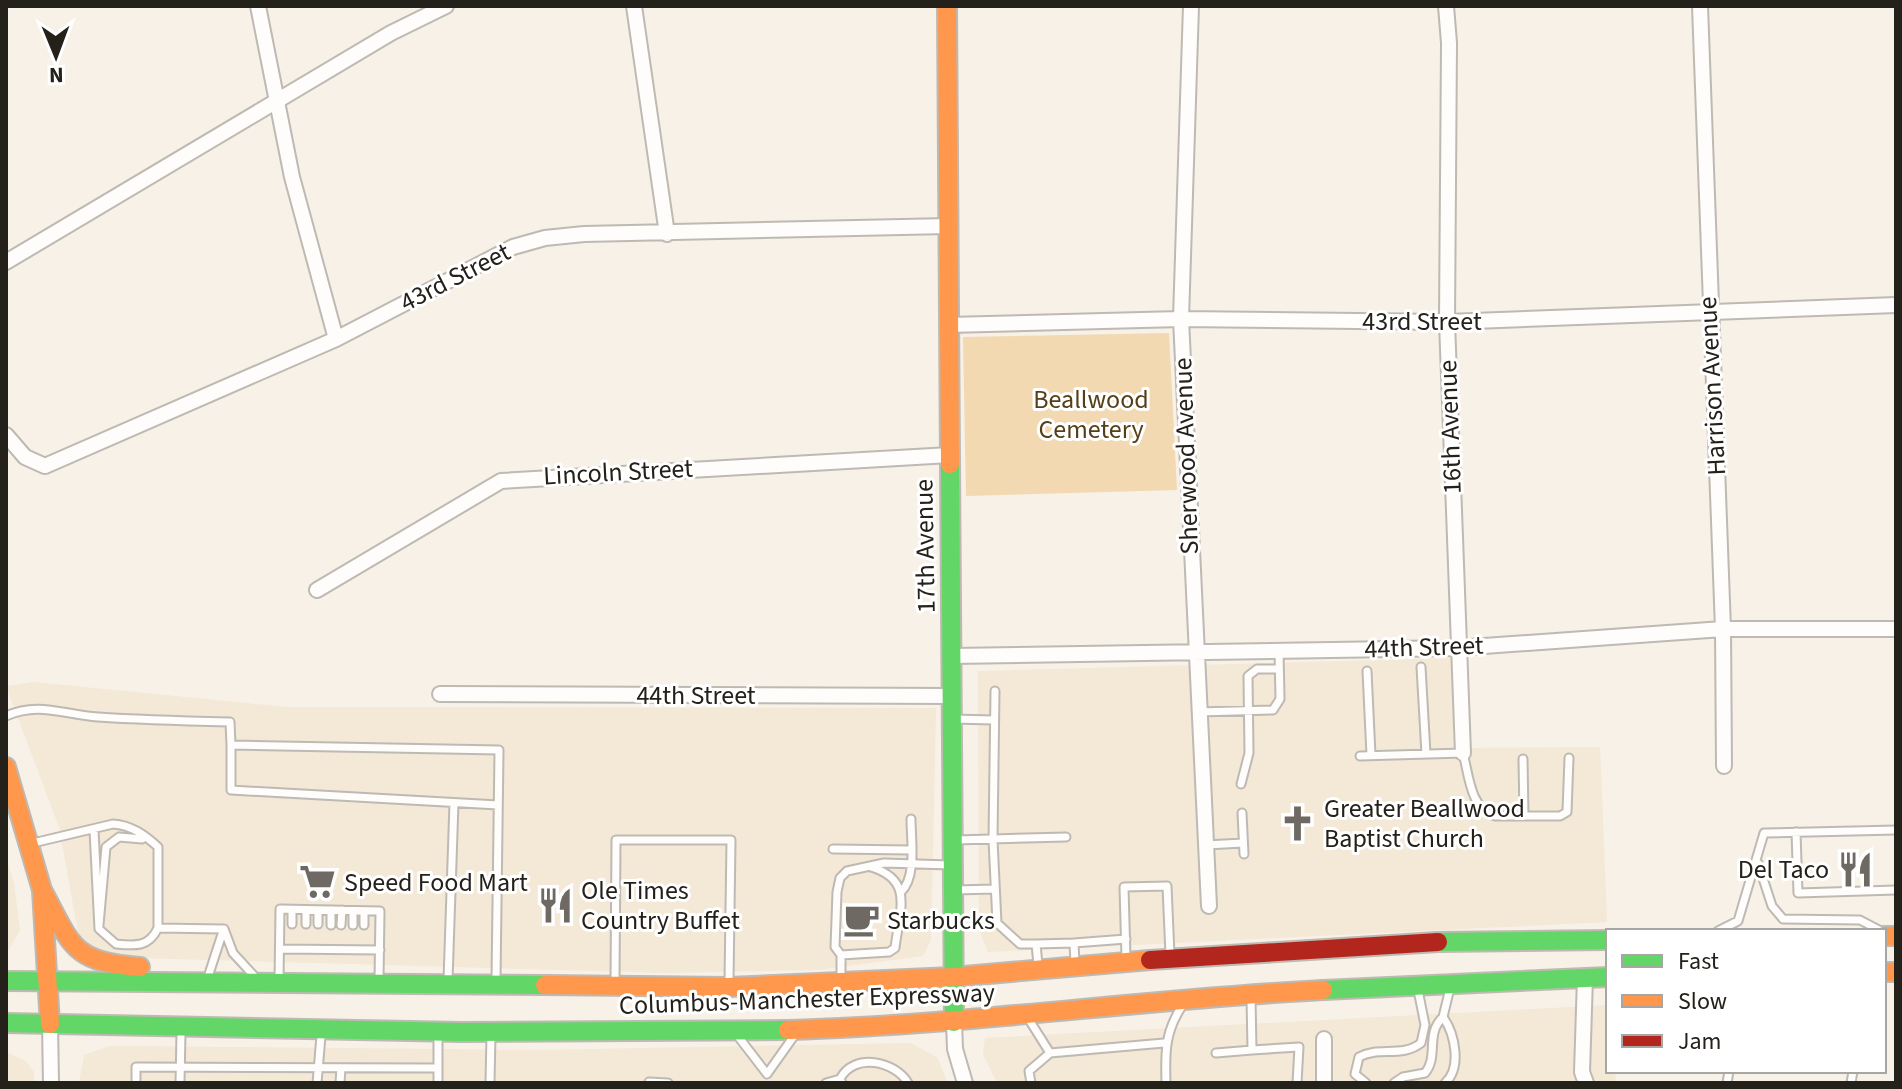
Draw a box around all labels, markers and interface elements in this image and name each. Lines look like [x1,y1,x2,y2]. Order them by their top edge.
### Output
north arrow [16,16,96,96]
text: N [49,59,64,91]
street label: 43rd Street [393,233,517,321]
street label: Harrison Avenue [1689,296,1735,476]
street label: 43rd Street [1362,303,1482,340]
street label: Sherwood Avenue [1164,357,1208,555]
street label: 16th Avenue [1429,359,1471,495]
park label: Beallwood Cemetery [1033,381,1149,448]
street label: Lincoln Street [542,450,694,494]
street label: 17th Avenue [905,479,945,613]
street label: 44th Street [1364,626,1484,668]
street label: 44th Street [636,677,756,714]
place label: Greater Beallwood Baptist Church [1324,790,1525,857]
church icon: Greater Beallwood Baptist Church [1279,804,1317,842]
restaurant icon: Del Taco [1836,850,1874,888]
place label: Del Taco [1738,851,1829,888]
supermarket icon: Speed Food Mart [299,863,337,901]
place label: Speed Food Mart [344,864,528,901]
place label: Ole Times Country Buffet [581,872,740,939]
restaurant icon: Ole Times Country Buffet [536,886,574,924]
cafe icon: Starbucks [842,901,880,939]
place label: Starbucks [887,902,995,939]
legend [1606,929,1886,1073]
text: Fast [1678,944,1719,979]
street label: Columbus-Manchester Expressway [618,974,996,1024]
text: Slow [1678,984,1727,1019]
text: Jam [1678,1024,1722,1059]

